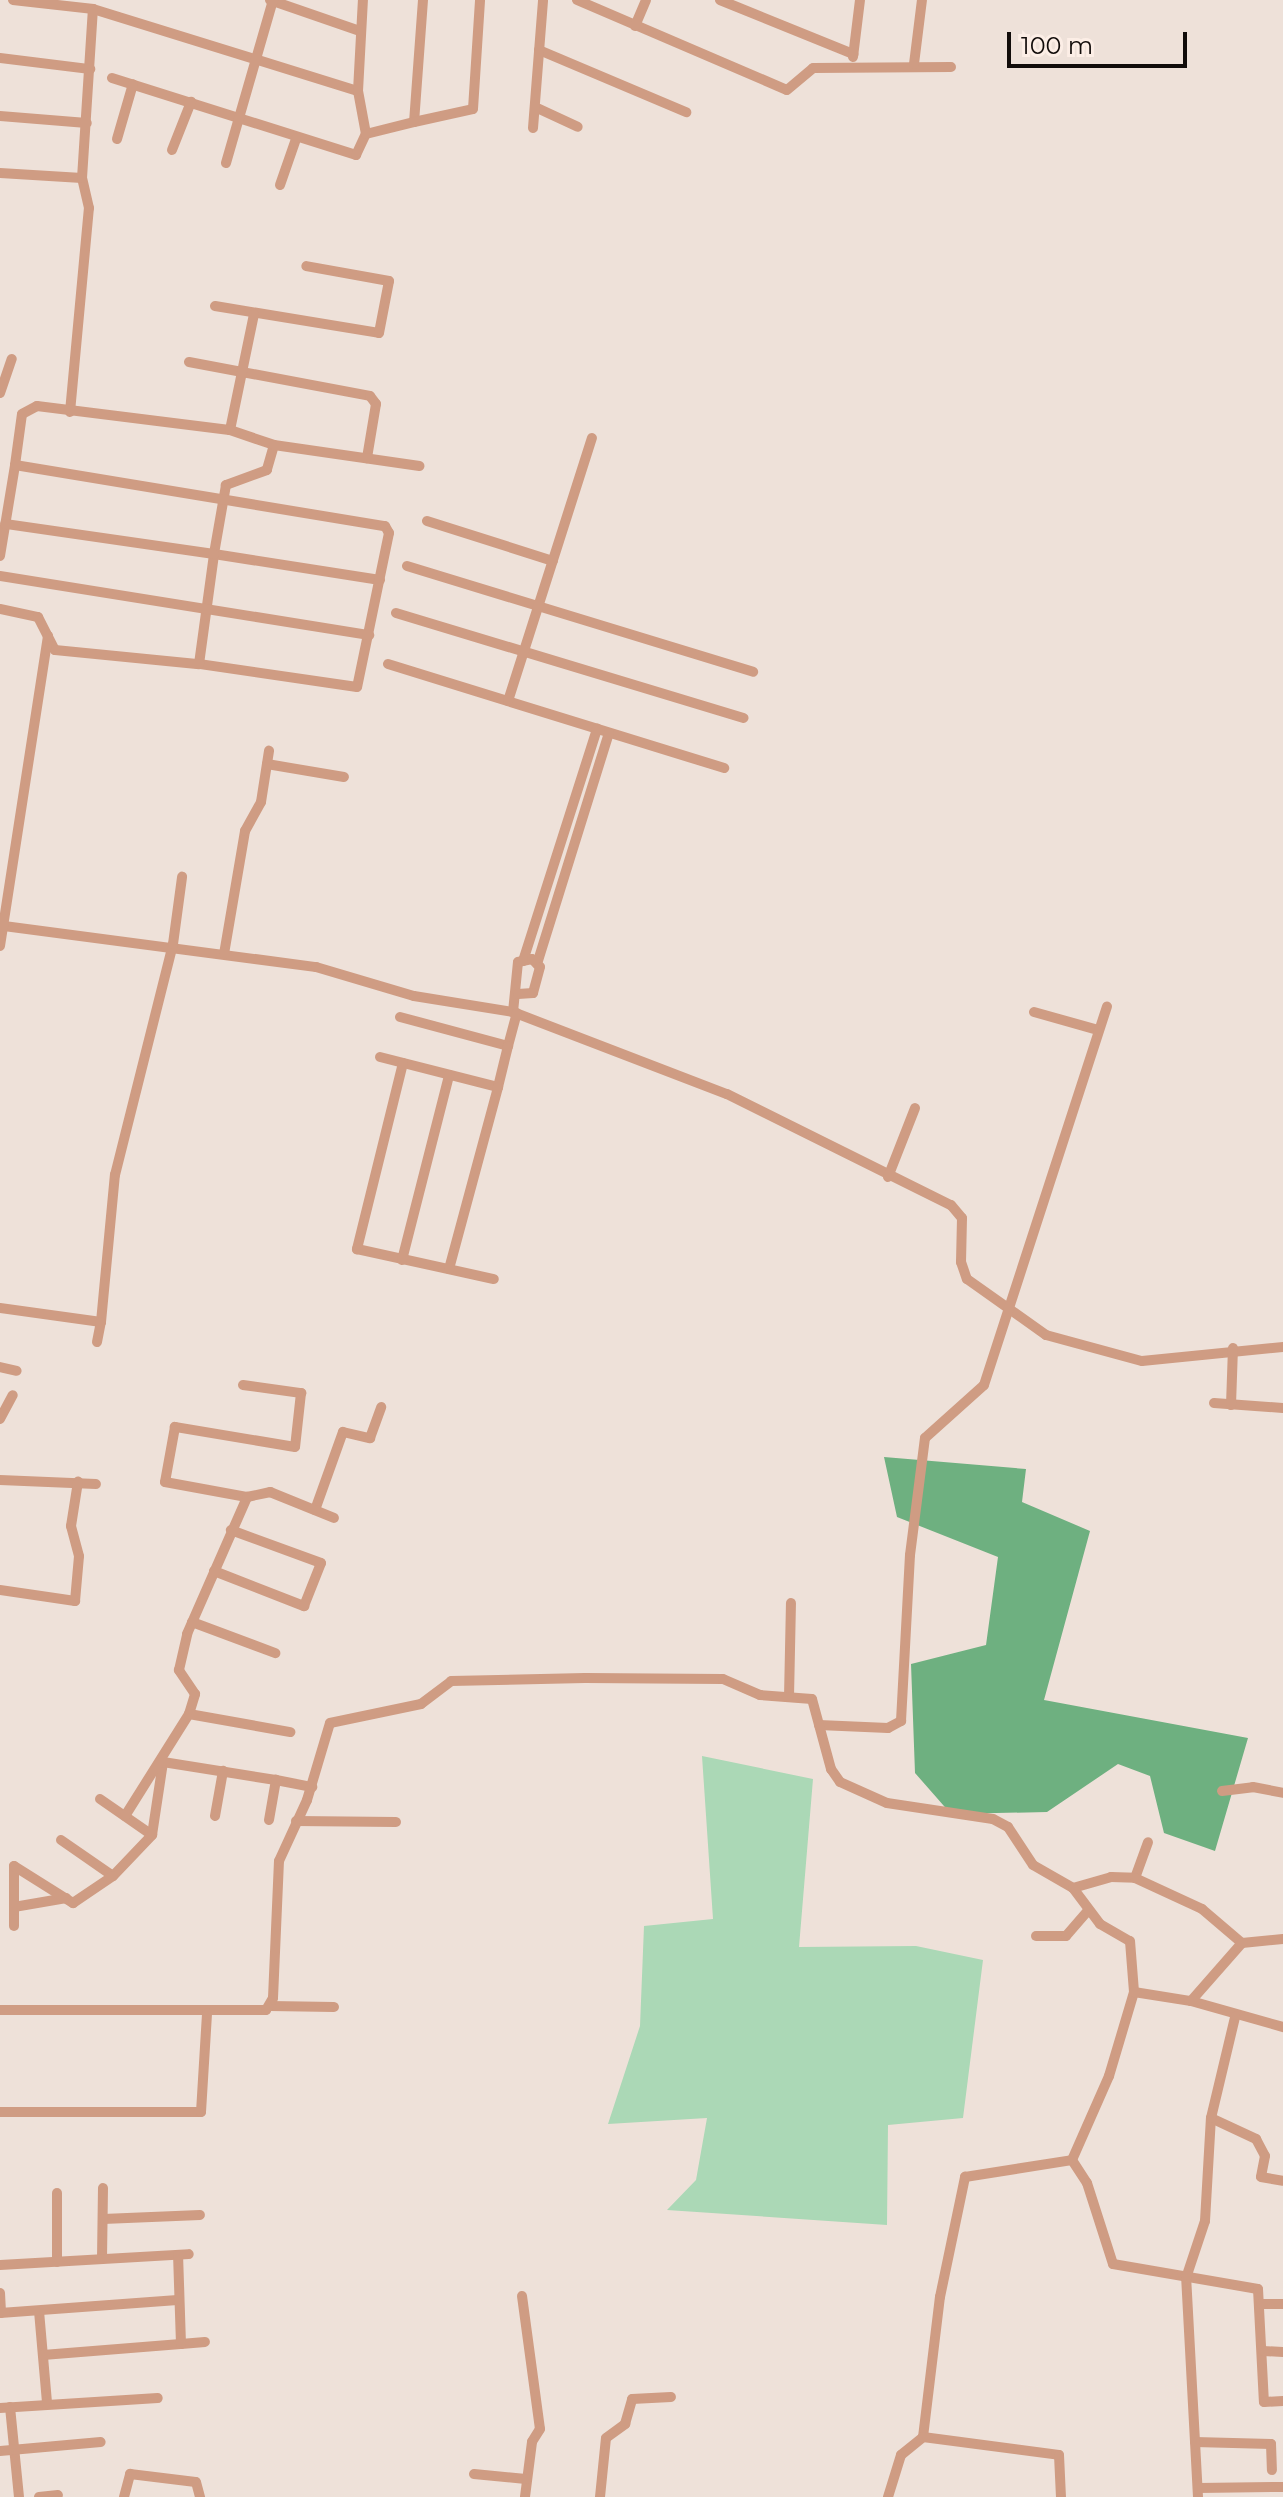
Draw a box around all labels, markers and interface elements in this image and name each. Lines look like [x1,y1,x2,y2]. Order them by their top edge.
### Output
scale bar [1011,16,1191,66]
text: 100 m [1021,31,1093,60]

